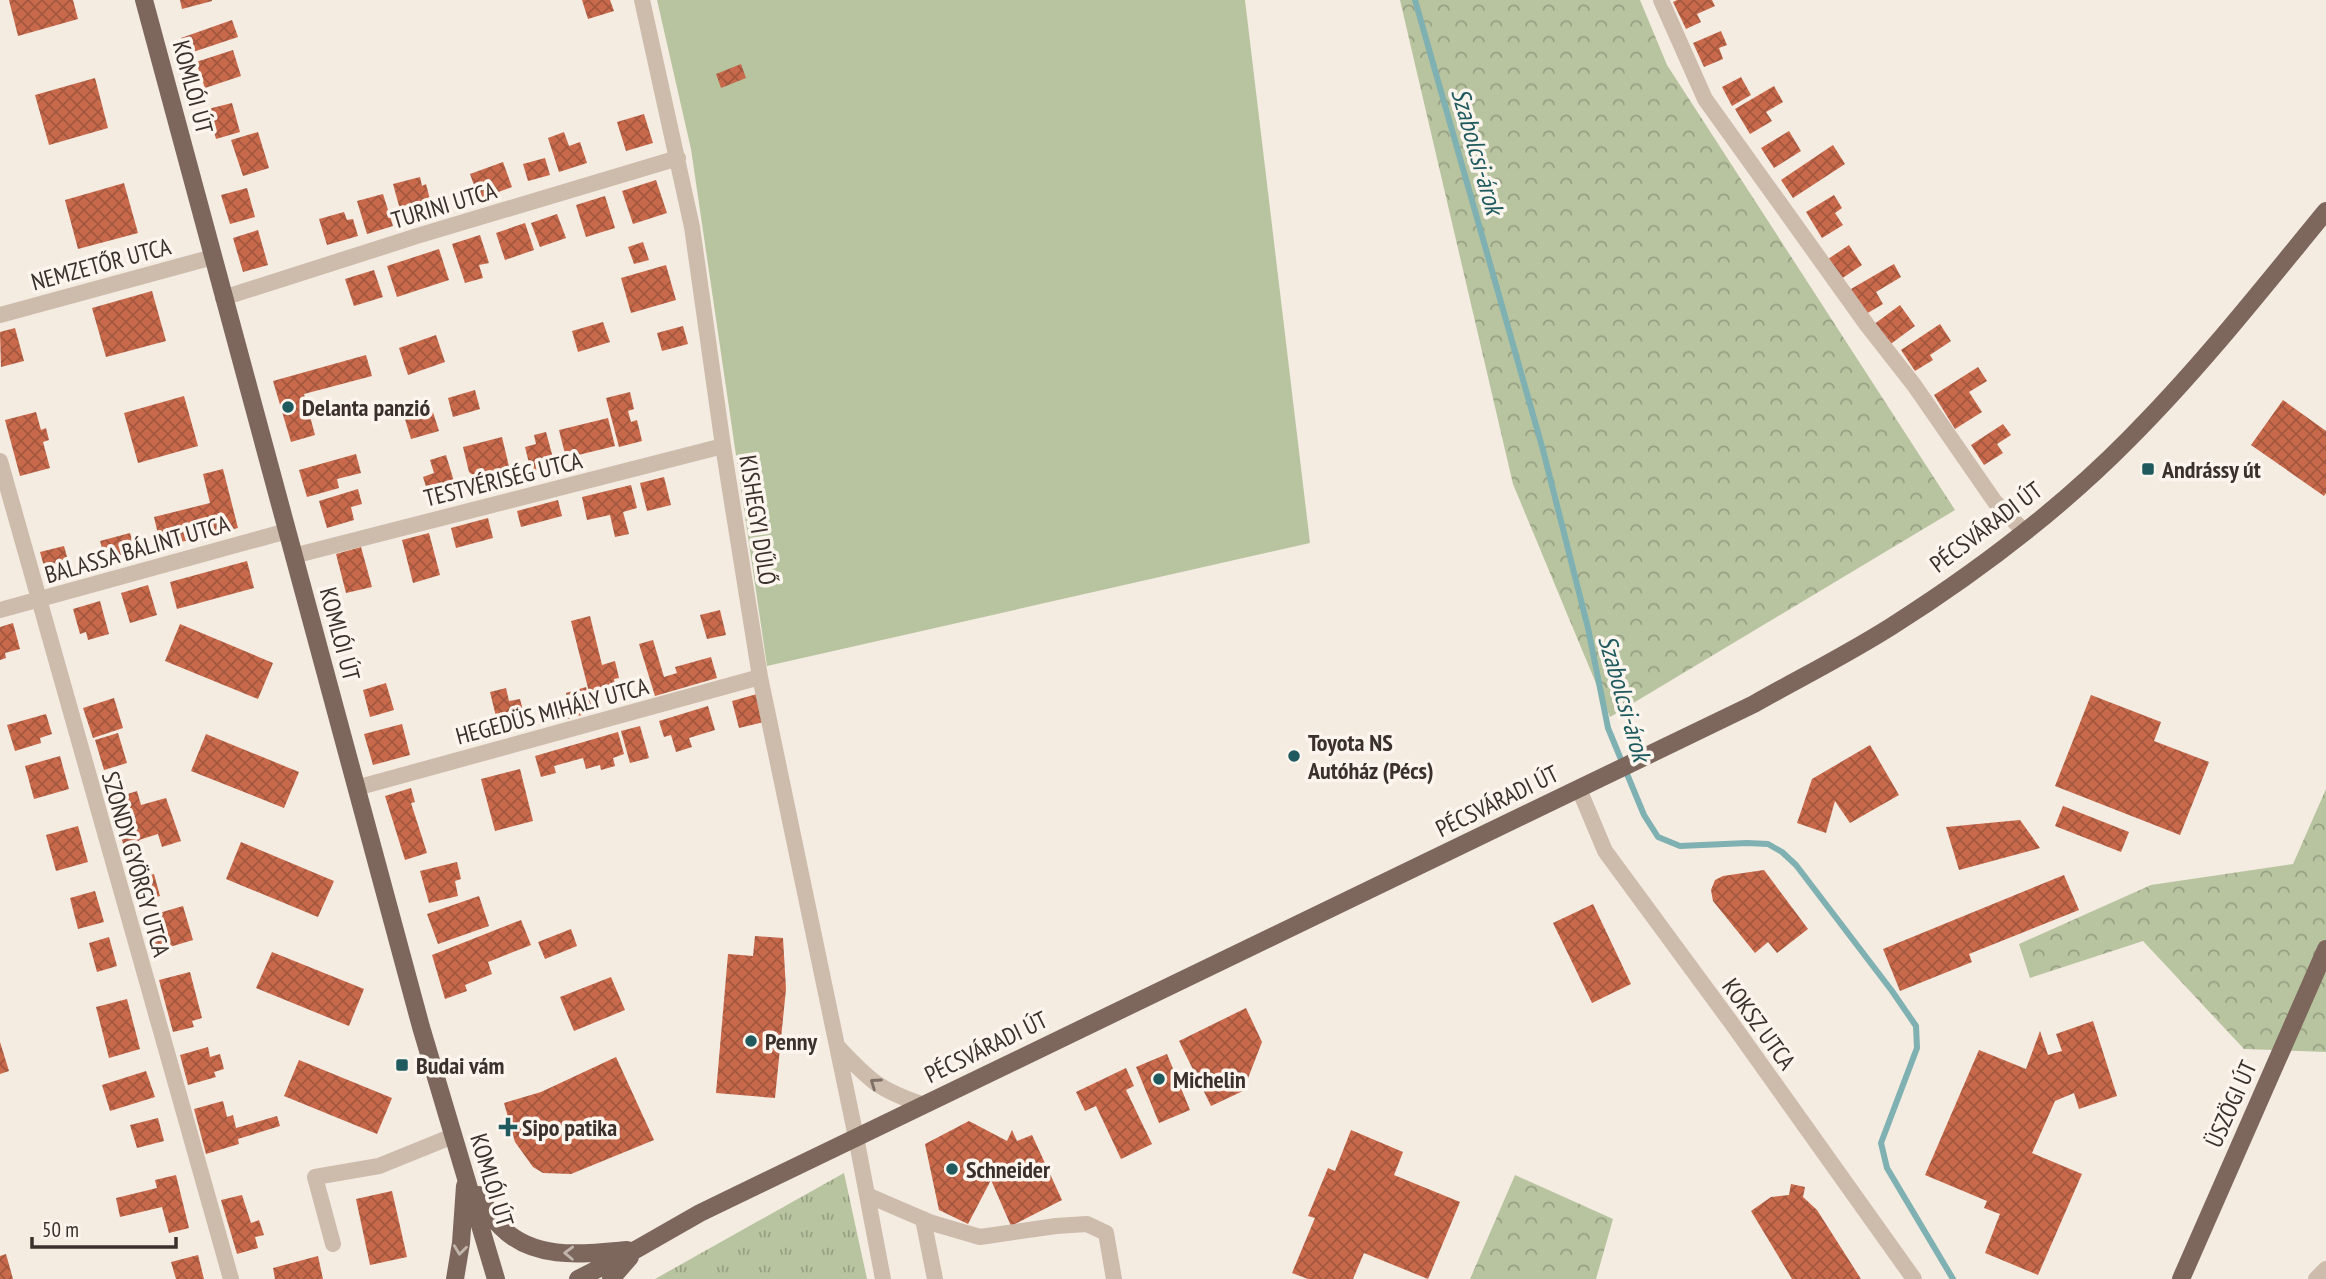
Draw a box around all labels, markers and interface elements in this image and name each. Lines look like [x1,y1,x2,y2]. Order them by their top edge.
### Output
street label: KOMLÓI ÚT [166,37,220,137]
water label: Szabolcsi-árok [1444,84,1513,221]
street label: TURINI UTCA [388,174,501,236]
street label: NEMZETŐR UTCA [28,230,175,297]
place label: Delanta panzió [302,392,430,423]
marker: Delanta panzió [280,399,296,415]
street label: TESTVÉRISÉG UTCA [421,444,586,514]
street label: KISHEGYI DŰLŐ [732,453,784,587]
place label: Andrássy út [2161,454,2261,485]
marker: Andrássy út [2140,461,2156,477]
street label: PÉCSVÁRADI ÚT [1924,475,2049,579]
street label: BALASSA BÁLINT UTCA [41,508,233,590]
street label: KOMLÓI ÚT [313,584,367,684]
water label: Szabolcsi-árok [1591,631,1660,768]
street label: HEGEDÜS MIHÁLY UTCA [452,670,652,752]
place label: Toyota NS Autóház (Pécs) [1307,727,1434,786]
marker: Toyota NS Autóház (Pécs) [1286,748,1302,764]
street label: PÉCSVÁRADI ÚT [1431,758,1564,844]
street label: SZONDY GYÖRGY UTCA [95,768,177,961]
street label: KOKSZ UTCA [1715,972,1803,1076]
street label: PÉCSVÁRADI ÚT [920,1004,1053,1090]
place label: Penny [765,1026,818,1057]
marker: Penny [743,1033,759,1049]
place label: Budai vám [416,1050,504,1081]
street label: ÜSZÖGI ÚT [2198,1056,2264,1152]
marker: Budai vám [394,1057,410,1073]
place label: Michelin [1173,1064,1246,1095]
marker: Michelin [1151,1071,1167,1087]
one-way arrow [870,1079,883,1091]
place label: Sipo patika [522,1112,617,1143]
marker: Sipo patika [500,1119,516,1135]
street label: KOMLÓI ÚT [463,1130,521,1230]
place label: Schneider [966,1154,1051,1185]
marker: Schneider [944,1161,960,1177]
scale bar [32,1206,175,1250]
text: 50 m [42,1216,79,1243]
one-way arrow [453,1244,468,1256]
one-way arrow [563,1245,574,1260]

